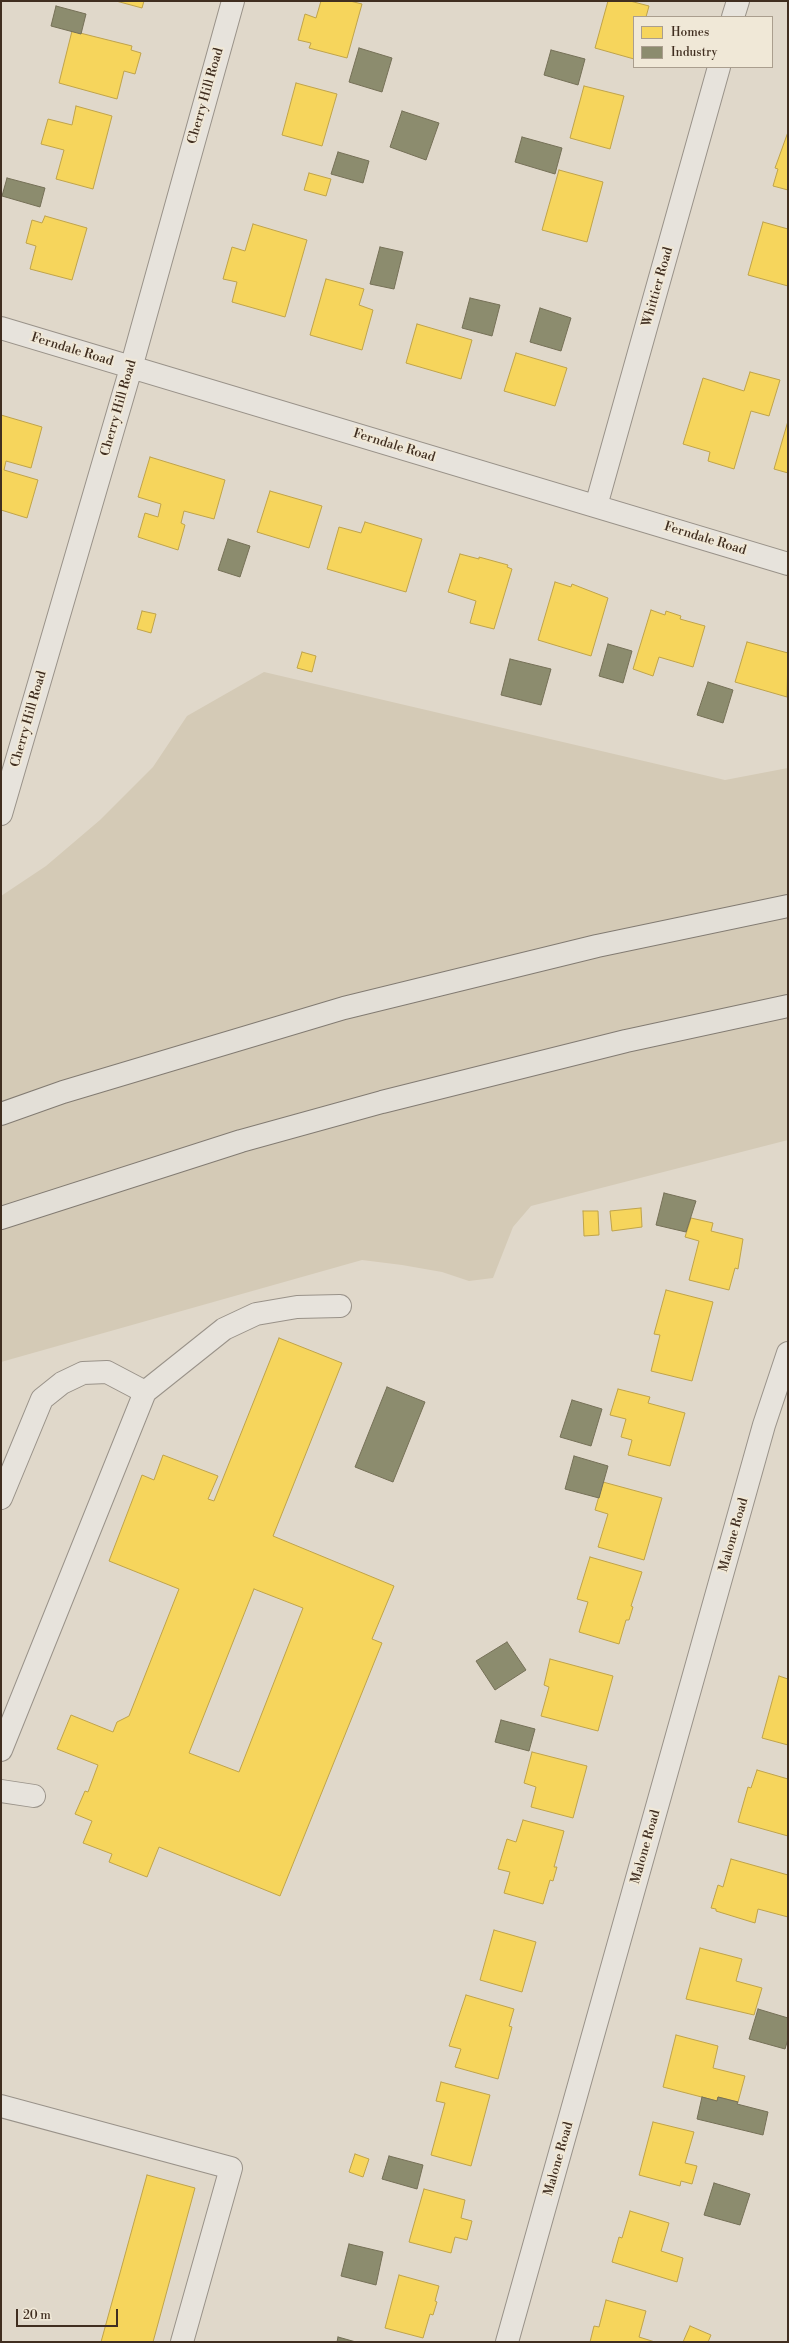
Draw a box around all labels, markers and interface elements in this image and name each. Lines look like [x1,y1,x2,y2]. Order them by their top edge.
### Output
legend [633,16,773,68]
text: Homes [671,25,709,40]
text: Industry [671,45,717,60]
street label: Cherry Hill Road [185,46,227,146]
street label: Whittier Road [639,245,677,329]
street label: Ferndale Road [29,330,115,370]
street label: Cherry Hill Road [98,358,140,458]
street label: Ferndale Road [351,426,437,466]
street label: Ferndale Road [662,519,748,559]
street label: Cherry Hill Road [8,669,50,769]
street label: Malone Road [716,1496,752,1574]
street label: Malone Road [628,1808,664,1886]
street label: Malone Road [541,2120,577,2198]
scale bar [18,2301,120,2327]
text: 20 m [23,2308,51,2323]

